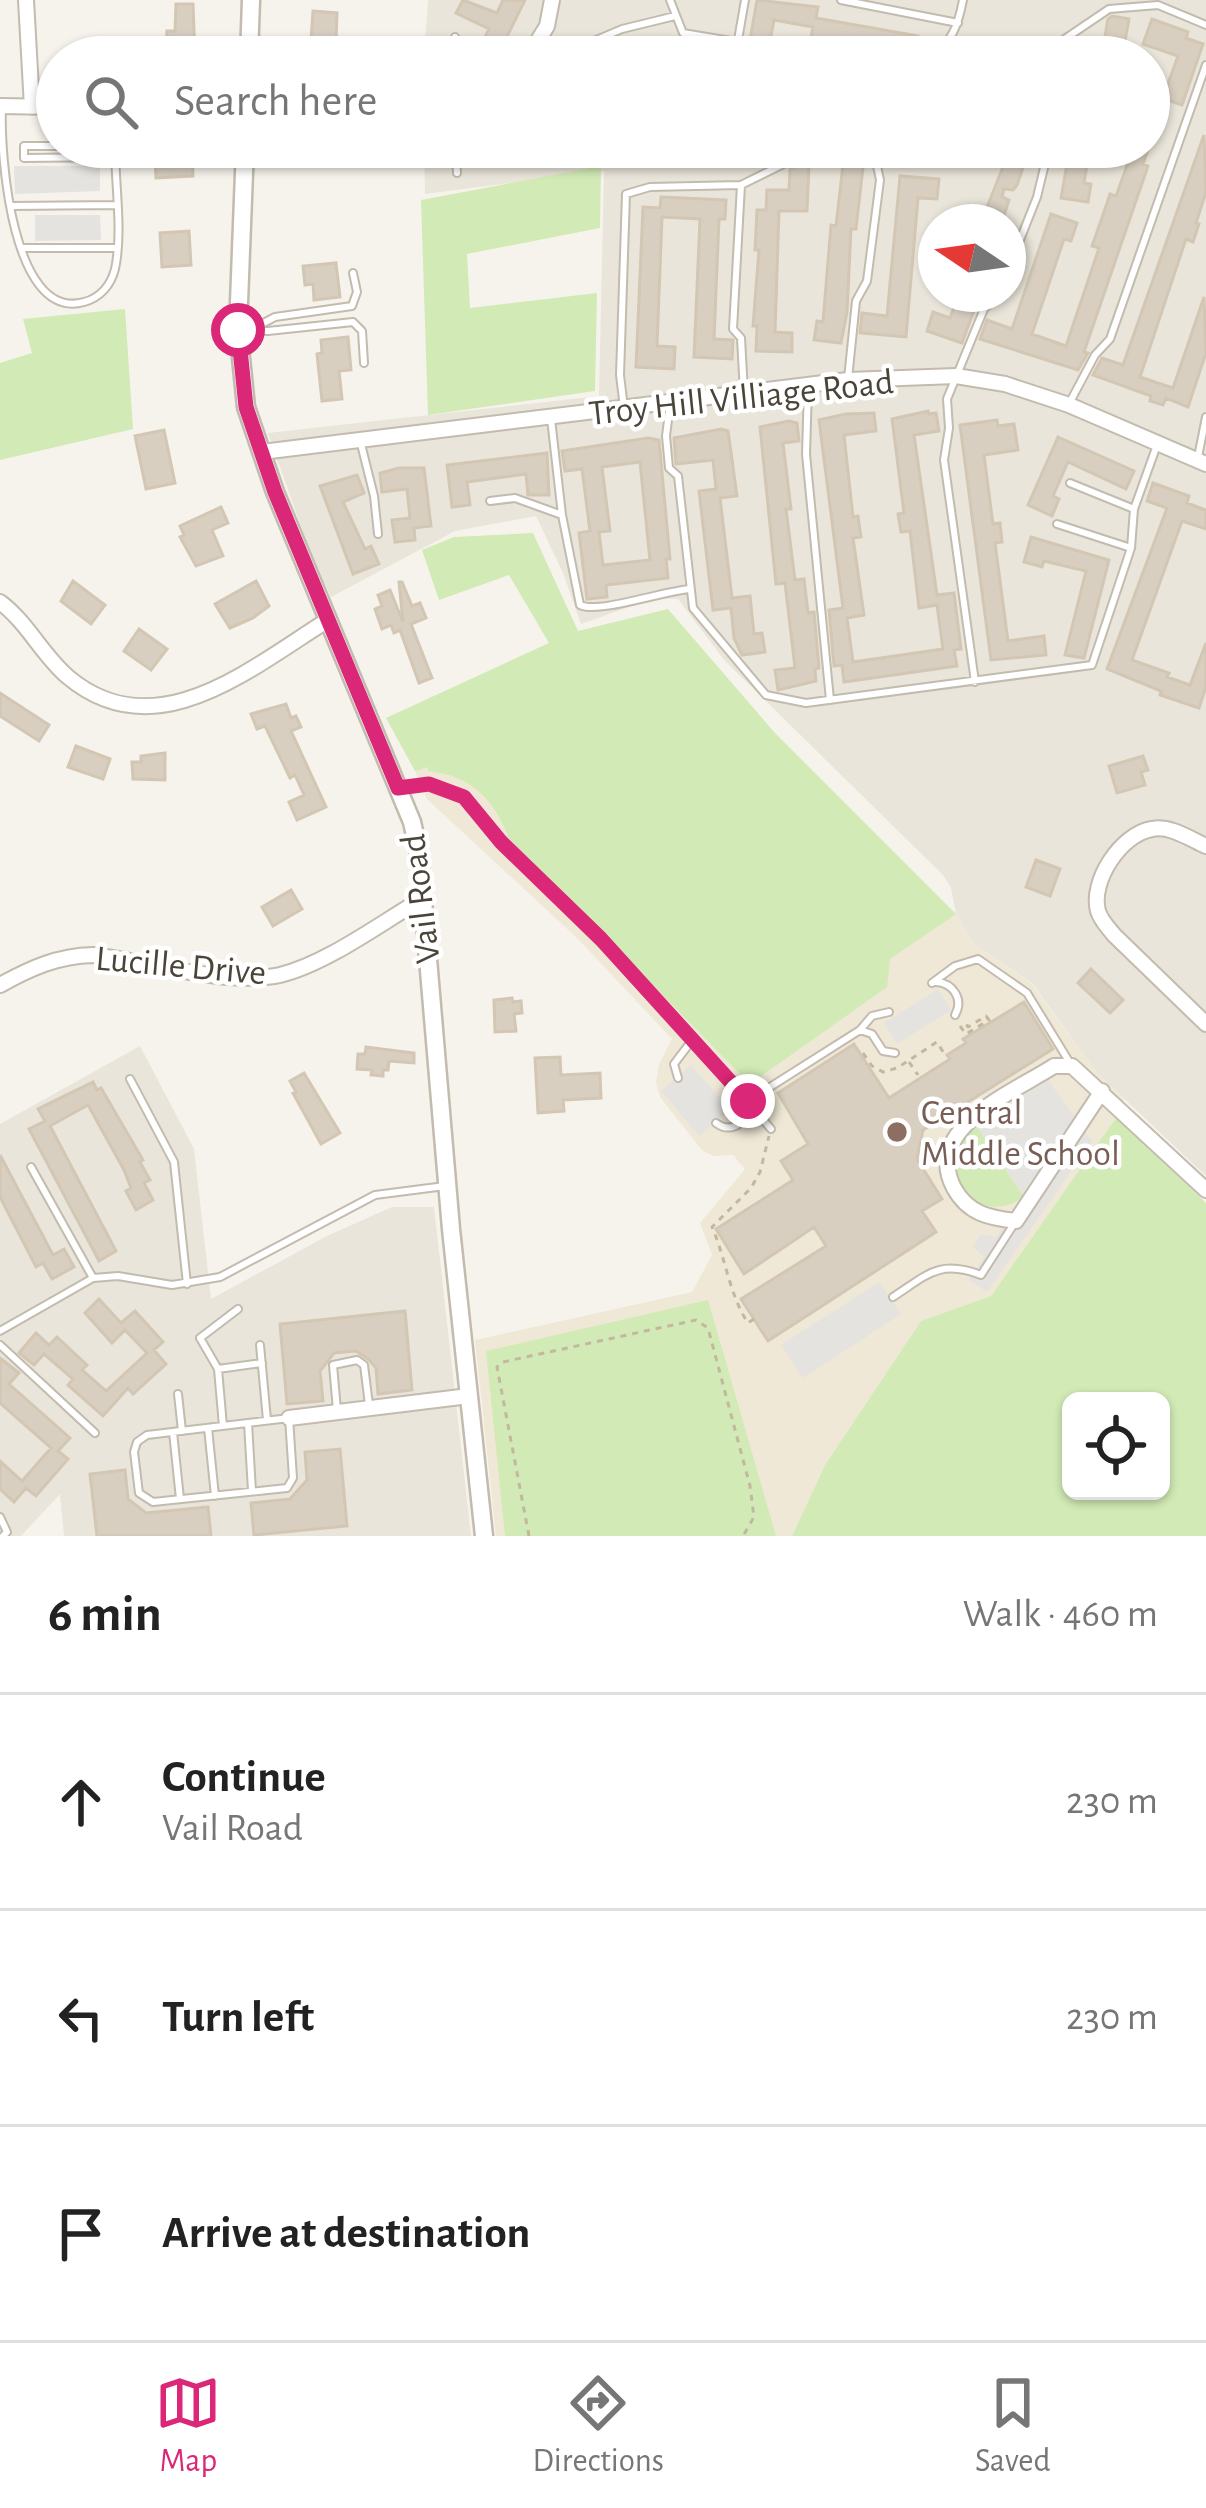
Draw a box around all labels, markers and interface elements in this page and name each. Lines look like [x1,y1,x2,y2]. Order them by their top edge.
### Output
search box [36,36,1170,168]
icon: search [78,69,144,135]
text: Search here [174,79,377,124]
north arrow [918,204,1026,312]
route start [211,303,265,357]
street label: Troy Hill Villiage Road [587,364,895,432]
street label: Vail Road [395,832,447,966]
street label: Lucille Drive [94,941,268,991]
route end [721,1074,775,1128]
place label: Central Middle School [921,1095,1120,1172]
marker: Central Middle School [884,1119,910,1145]
map controls [1062,1392,1170,1500]
button: locate [1062,1392,1170,1500]
text: 6 min [48,1589,162,1640]
text: Walk · 460 m [963,1595,1158,1634]
text: Continue [162,1755,326,1800]
icon: ahead [48,1769,114,1835]
text: 230 m [1066,1782,1158,1821]
text: Vail Road [162,1809,303,1848]
icon: left [48,1985,114,2051]
text: Turn left [162,1995,314,2040]
text: 230 m [1066,1998,1158,2037]
icon: arrive [48,2201,114,2267]
text: Arrive at destination [162,2211,530,2256]
tab: Map [155,2370,221,2482]
tab: Directions [532,2370,664,2482]
tab: Saved [975,2370,1050,2482]

